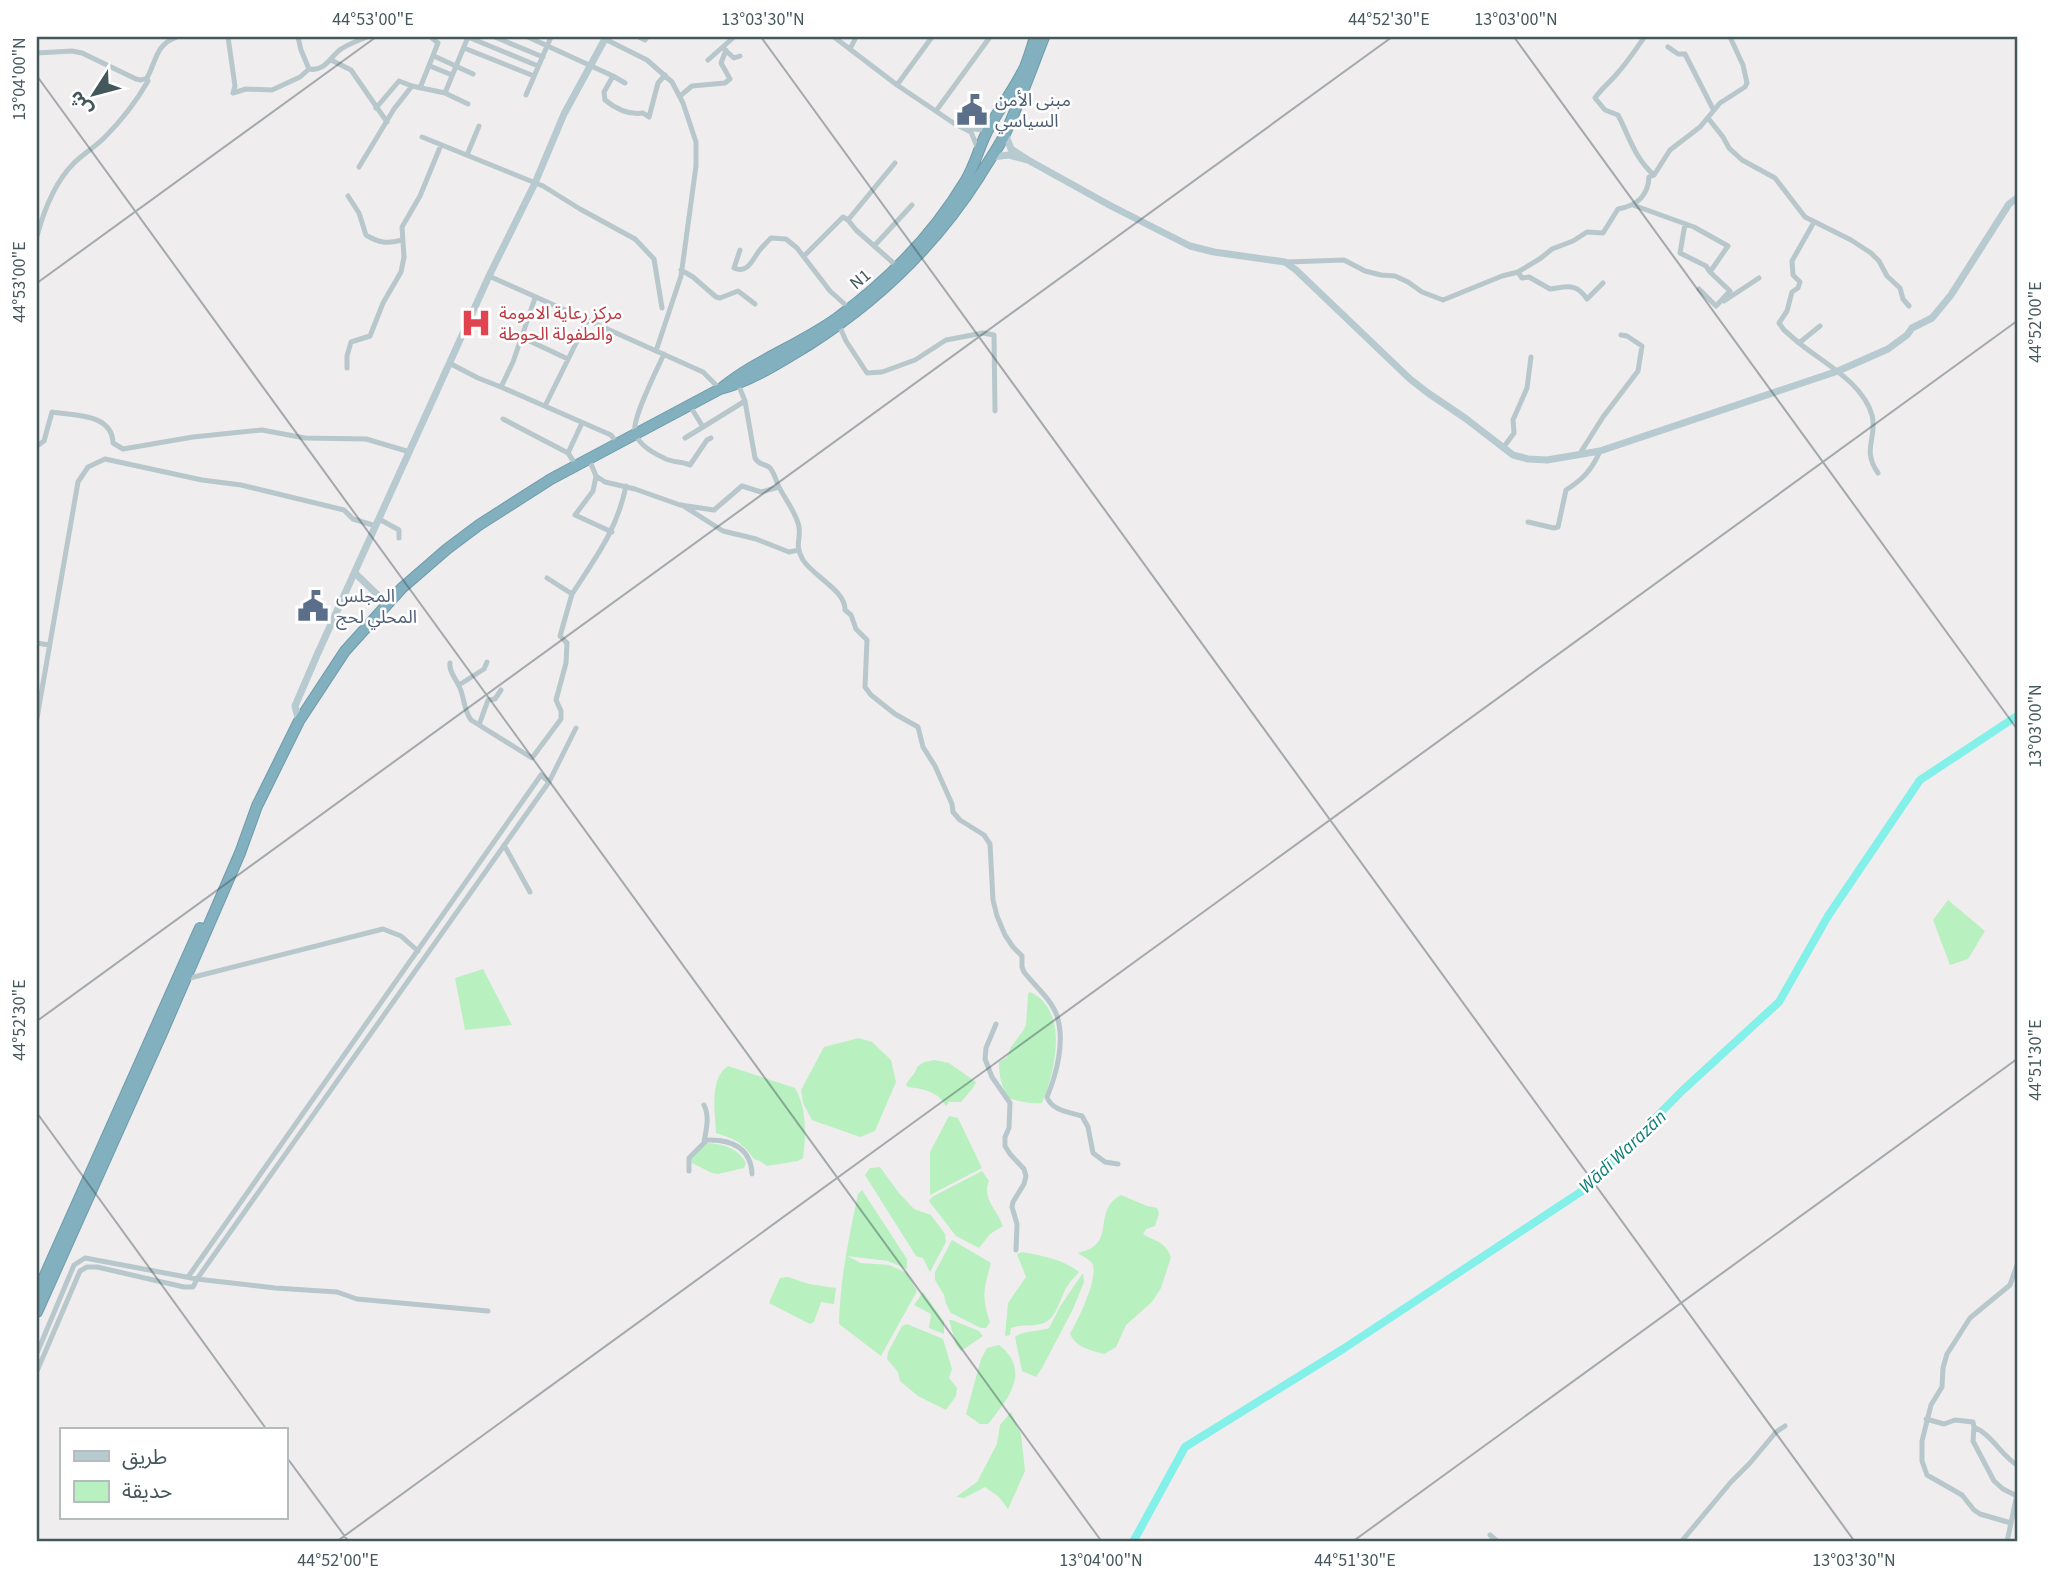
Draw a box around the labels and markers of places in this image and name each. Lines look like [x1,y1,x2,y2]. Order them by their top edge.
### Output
place label: مبنى الأمن السياسي [995,88,1071,134]
public building icon: مبنى الأمن السياسي [955,93,989,127]
place label: مركز رعاية الامومة والطفولة الحوطة [499,301,622,347]
hospital icon: مركز رعاية الامومة والطفولة الحوطة [459,306,493,340]
place label: المجلس المحلي لحج [336,584,417,630]
public building icon: المجلس المحلي لحج [296,589,330,623]

